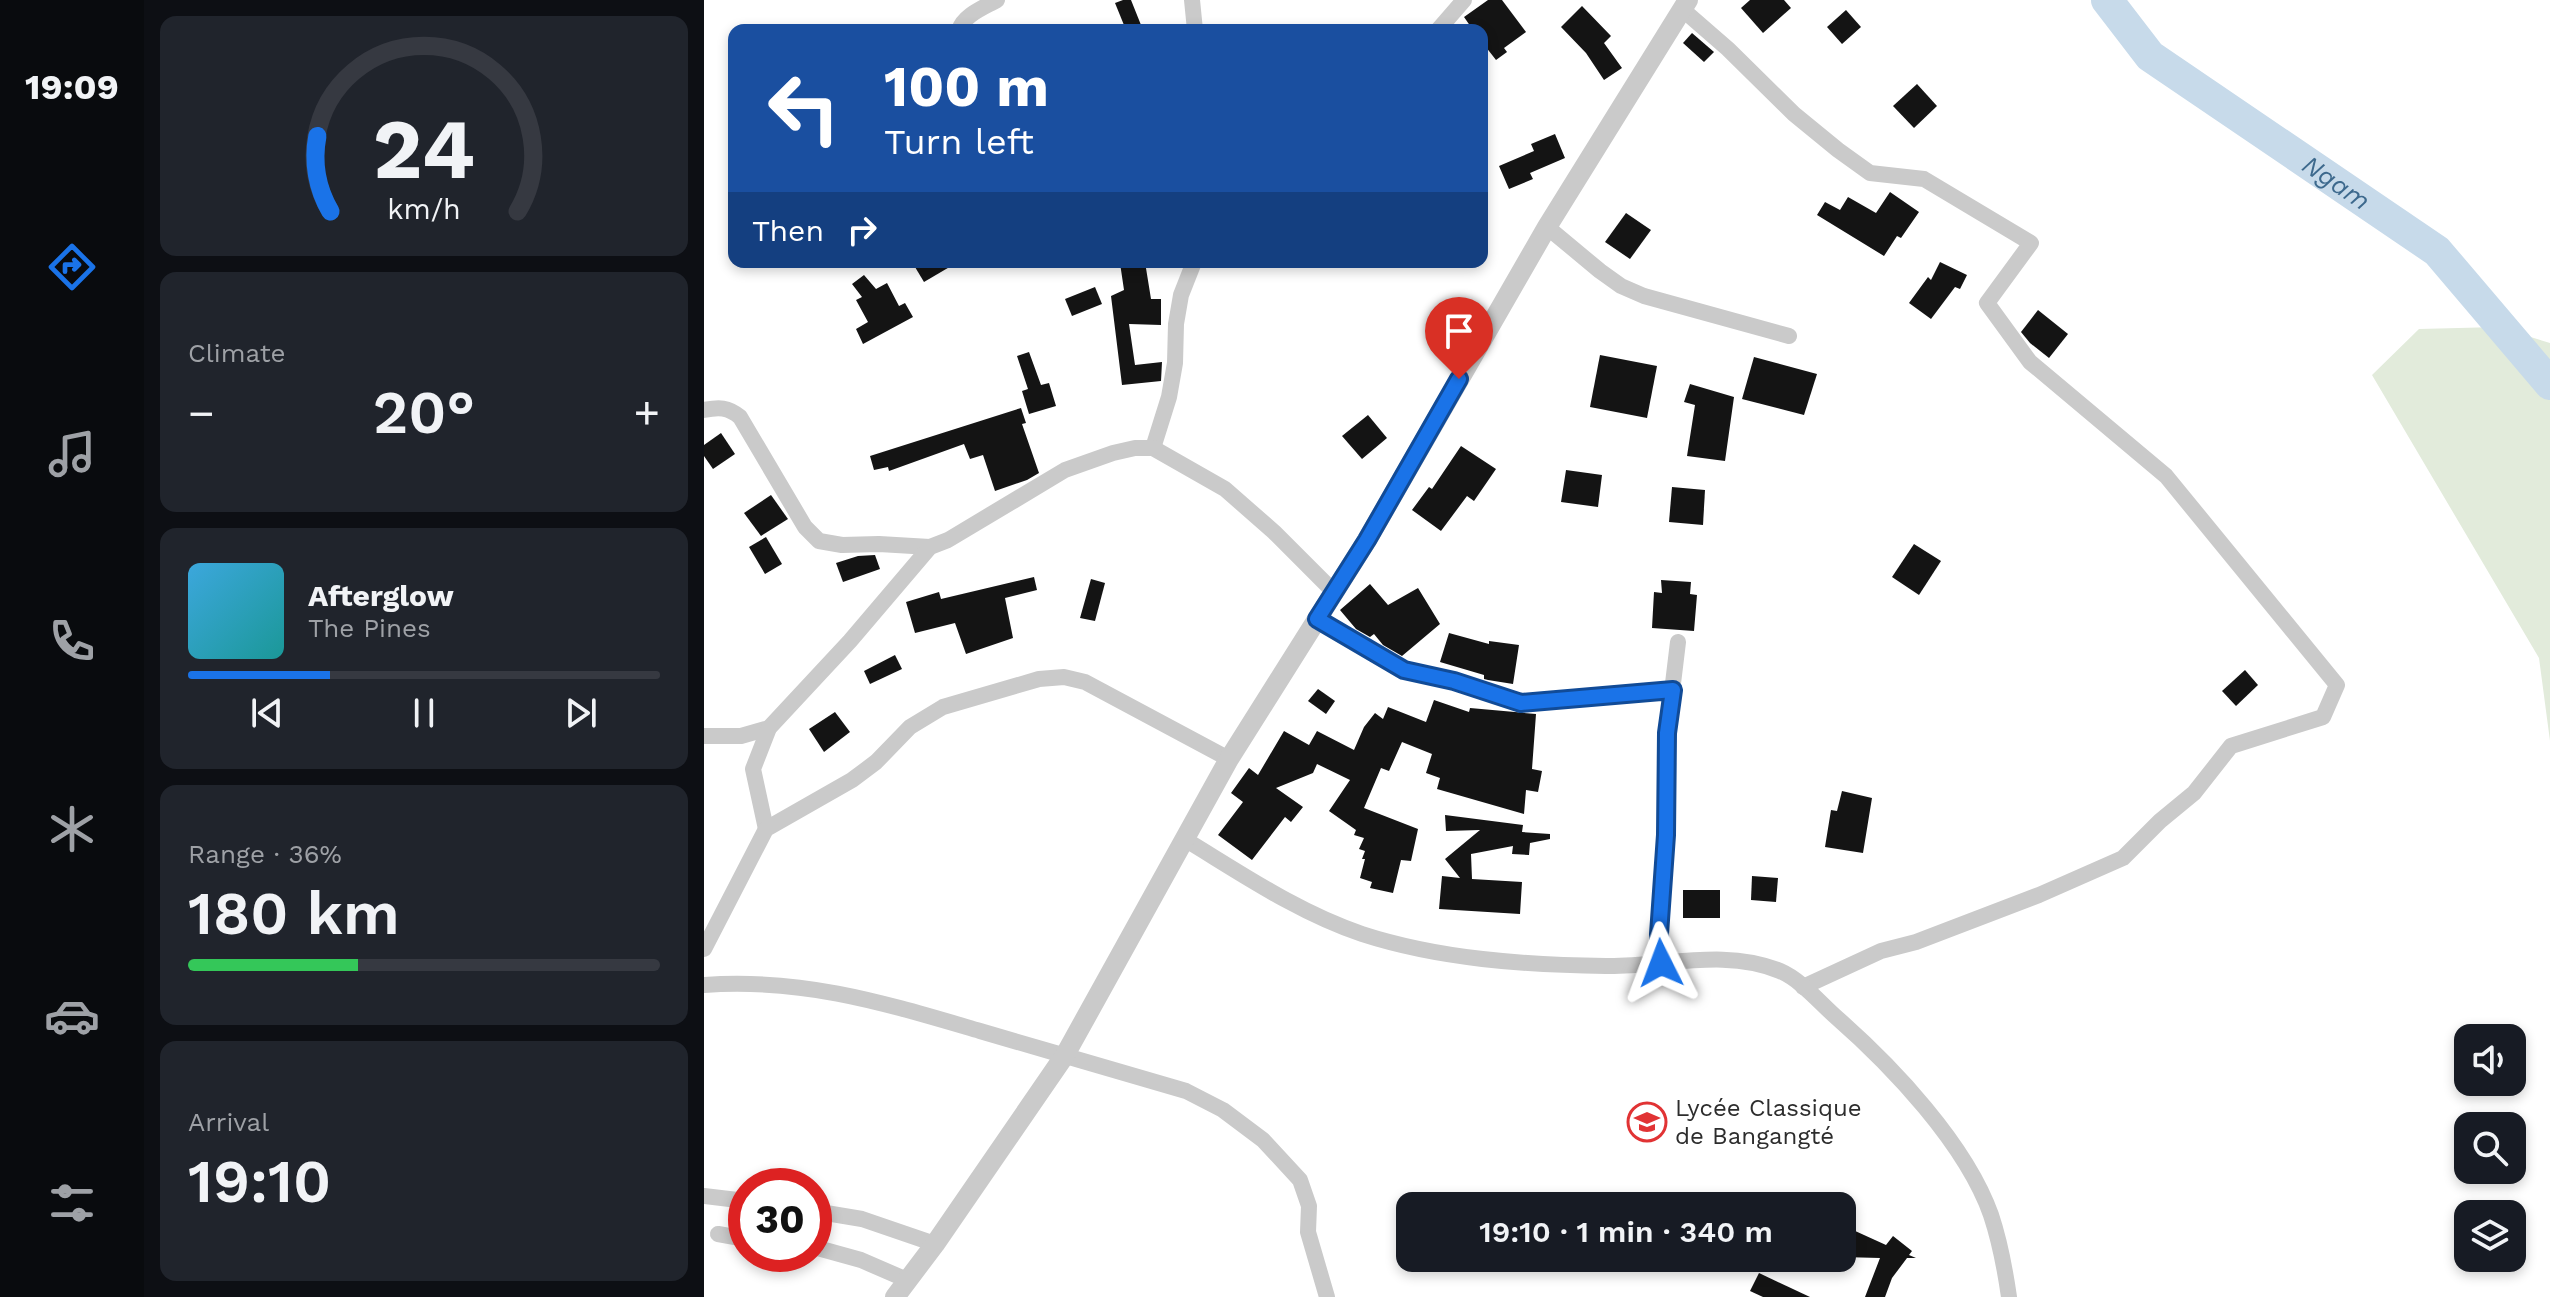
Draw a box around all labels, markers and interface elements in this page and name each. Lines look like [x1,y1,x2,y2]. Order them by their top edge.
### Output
text: 100 m [884,54,1049,120]
icon: left [752,56,856,160]
text: 19:09 [25,66,119,108]
text: 24 [373,101,475,198]
text: Turn left [884,121,1034,163]
water label: Ngam [2297,149,2376,216]
text: km/h [387,192,461,226]
icon: right [840,208,884,252]
text: Then [752,213,824,248]
icon: directions [44,239,100,295]
pin [1425,297,1493,379]
icon: arrive [1437,309,1481,353]
text: Climate [188,338,286,368]
text: 20° [373,377,475,448]
text: − [188,387,215,439]
text: + [633,387,660,439]
icon: music [44,426,100,482]
text: Afterglow [308,578,454,613]
icon: phone [44,613,100,669]
text: The Pines [308,613,431,643]
icon: previous [245,691,289,735]
icon: pause [402,691,446,735]
icon: next [559,691,603,735]
icon: climate [44,801,100,857]
text: Range · 36% [188,839,342,869]
text: 180 km [188,878,400,949]
position arrow [1619,921,1703,1005]
icon: car [44,988,100,1044]
map controls [2454,1024,2526,1272]
button: sound [2454,1024,2526,1096]
place label: Lycée Classique de Bangangté [1675,1094,1862,1150]
school or university icon: Lycée Classique de Bangangté [1626,1101,1668,1143]
text: Arrival [188,1107,269,1137]
button: search [2454,1112,2526,1184]
text: 19:10 [188,1146,331,1217]
speed limit sign: 30 [728,1168,832,1272]
icon: filters [44,1175,100,1231]
button: layers [2454,1200,2526,1272]
text: 19:10 · 1 min · 340 m [1479,1214,1773,1249]

